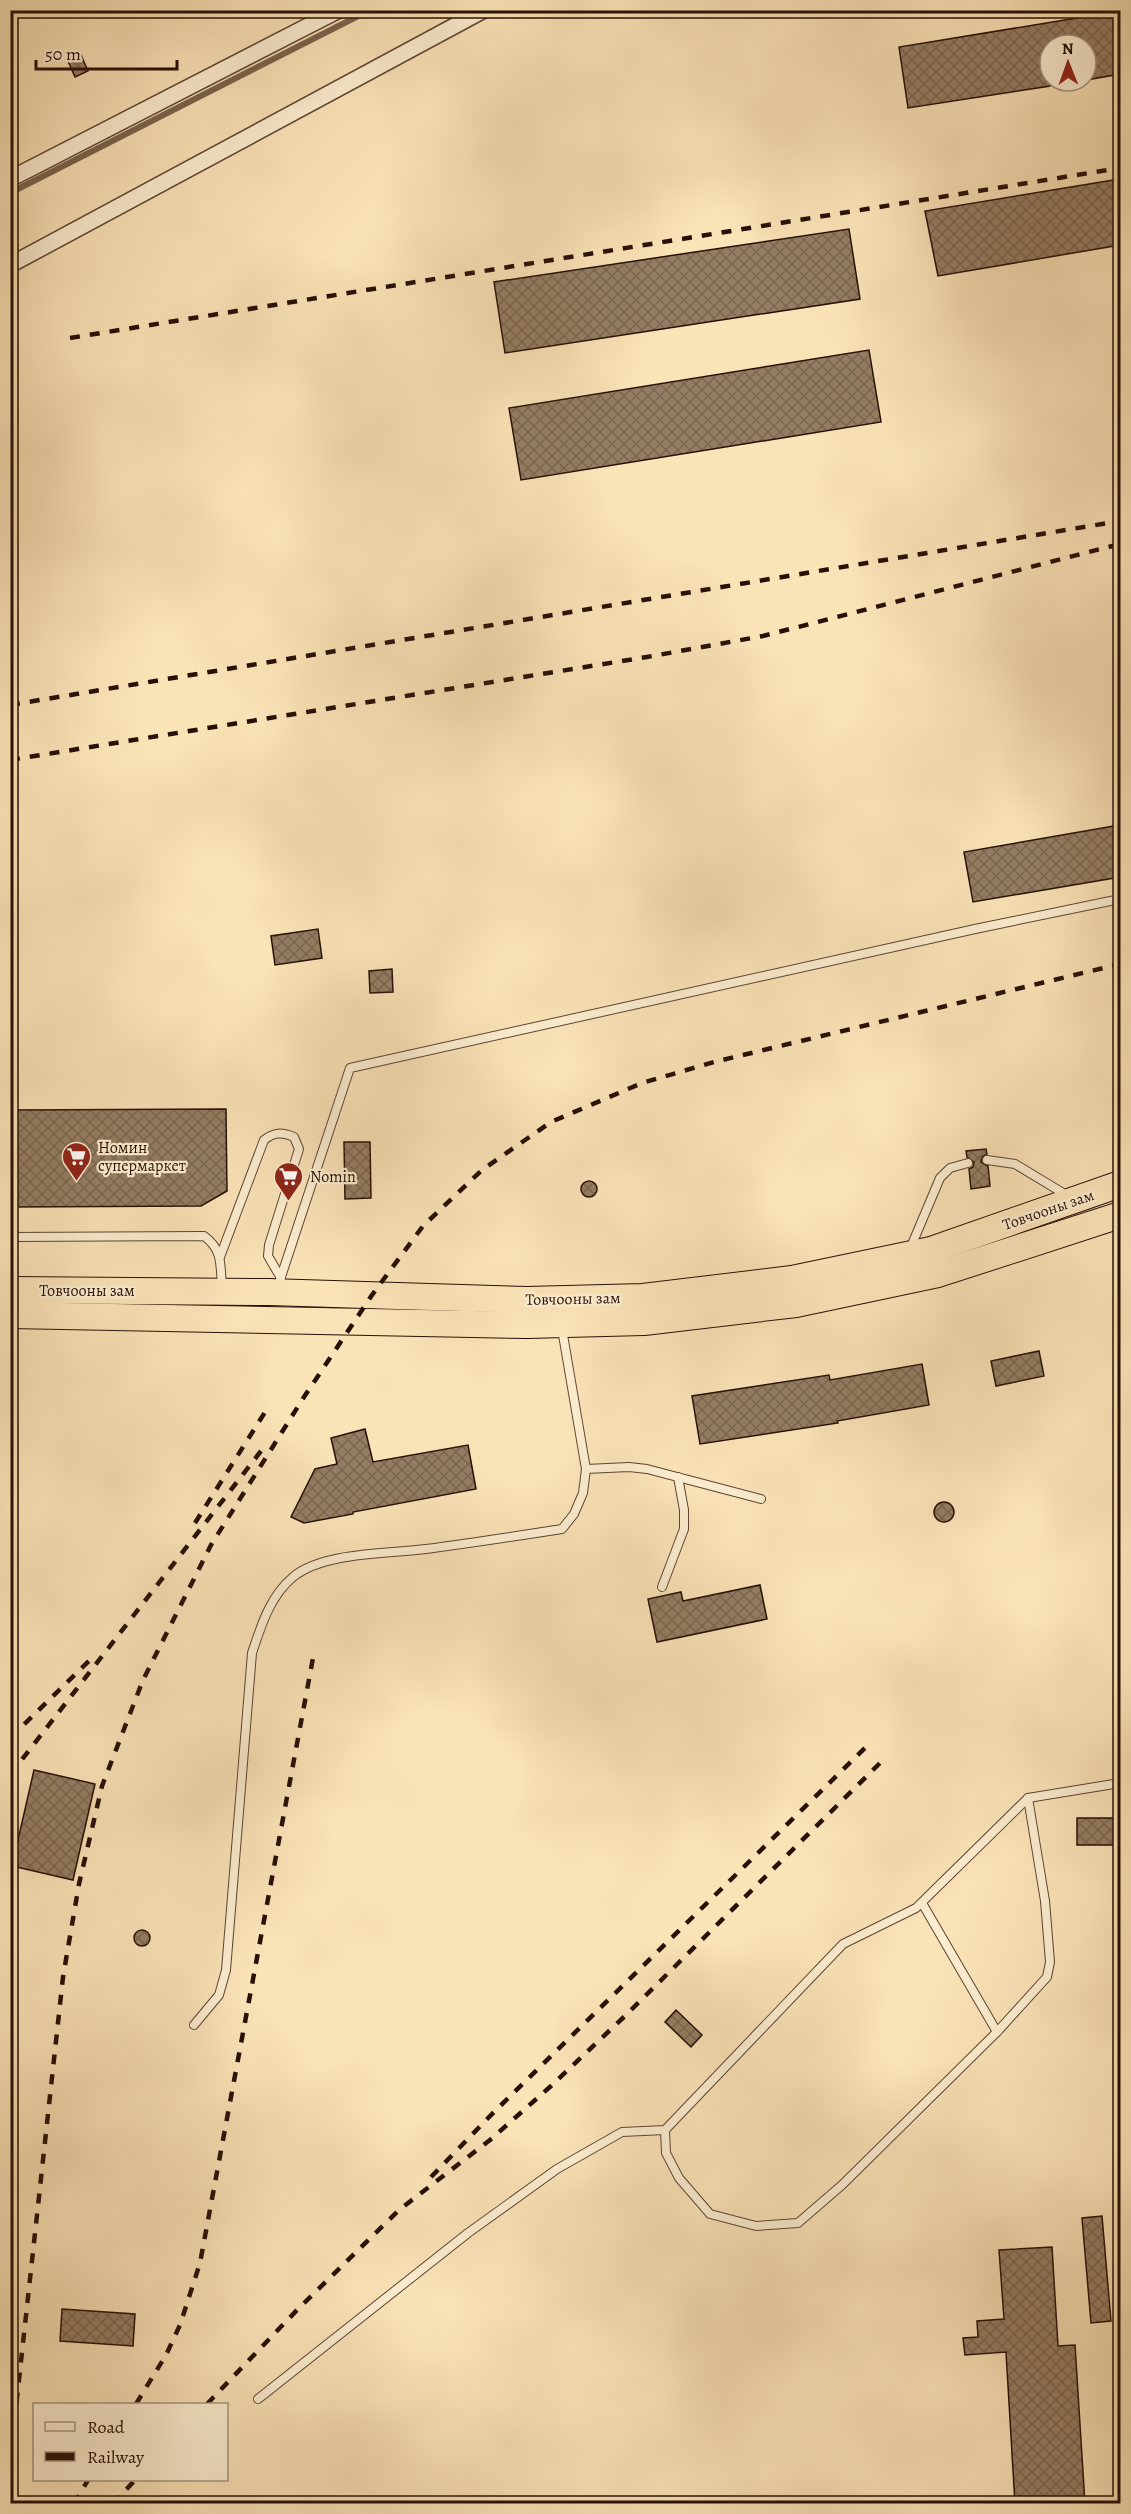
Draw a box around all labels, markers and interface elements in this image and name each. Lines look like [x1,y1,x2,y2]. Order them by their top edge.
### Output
scale bar [36,33,177,71]
north arrow [1038,33,1098,93]
text: N [1062,38,1074,60]
text: 50 m [45,42,81,66]
place label: Номин супермаркет [98,1137,186,1177]
supermarket icon: Номин супермаркет [61,1140,93,1182]
supermarket icon: Nomin [273,1160,305,1202]
place label: Nomin [310,1166,356,1188]
street label: Товчооны зам [1000,1184,1097,1236]
street label: Товчооны зам [39,1280,135,1302]
street label: Товчооны зам [525,1287,621,1311]
legend [33,2403,228,2481]
text: Road [87,2415,125,2439]
text: Railway [87,2445,145,2469]

